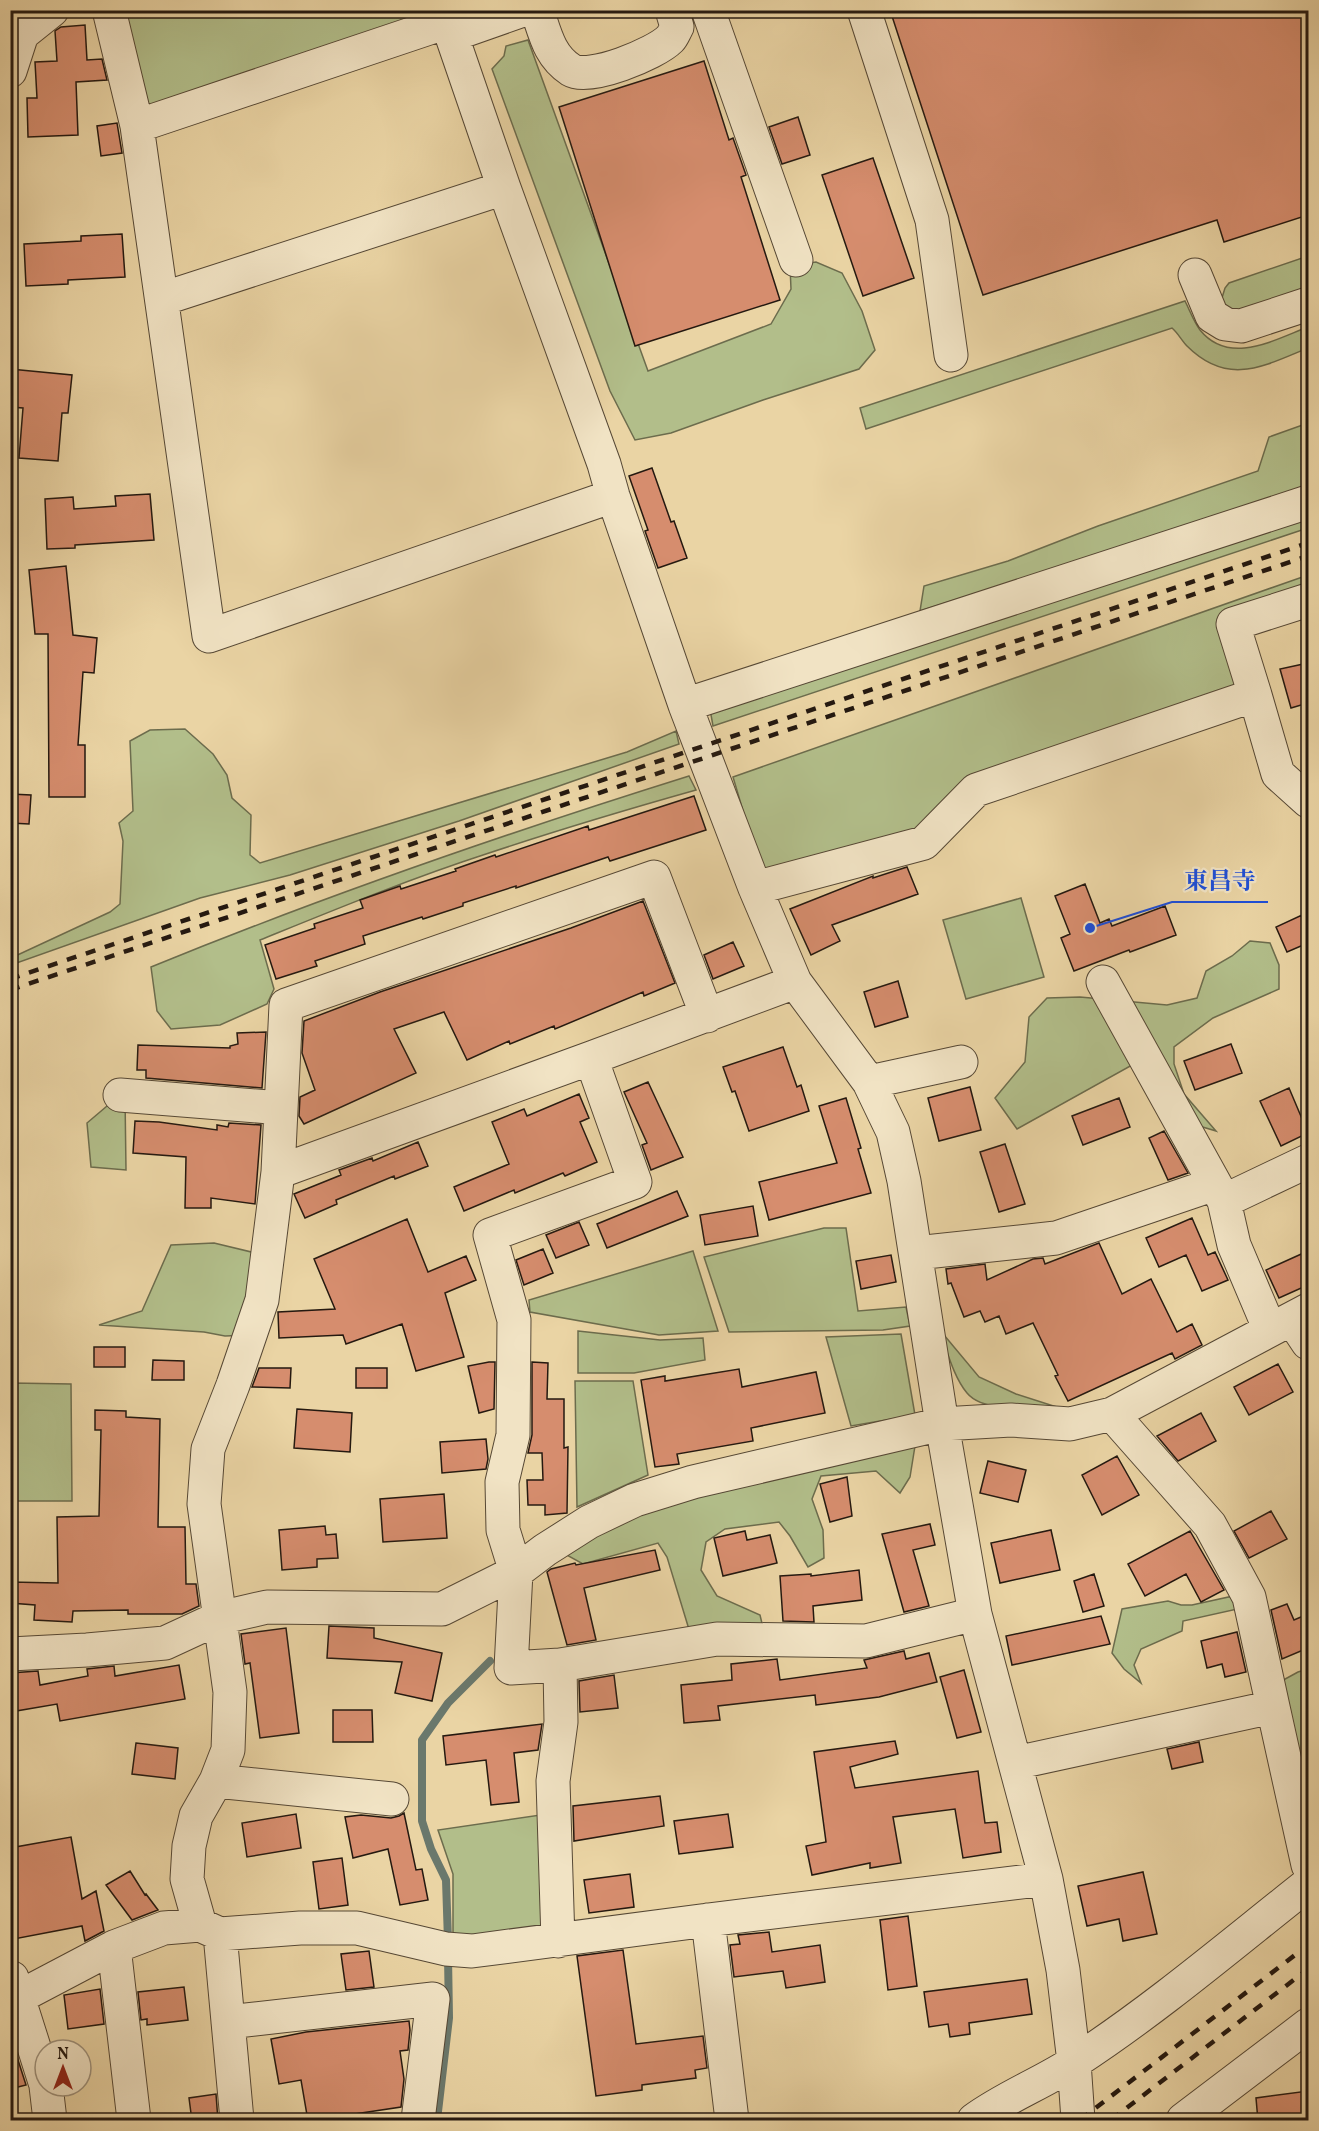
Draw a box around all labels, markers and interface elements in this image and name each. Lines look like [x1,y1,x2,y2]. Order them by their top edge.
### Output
callout: 東昌寺 [1172,860,1268,902]
text: 東昌寺 [1184,866,1256,900]
north arrow [33,2038,93,2098]
text: N [57,2044,69,2066]

